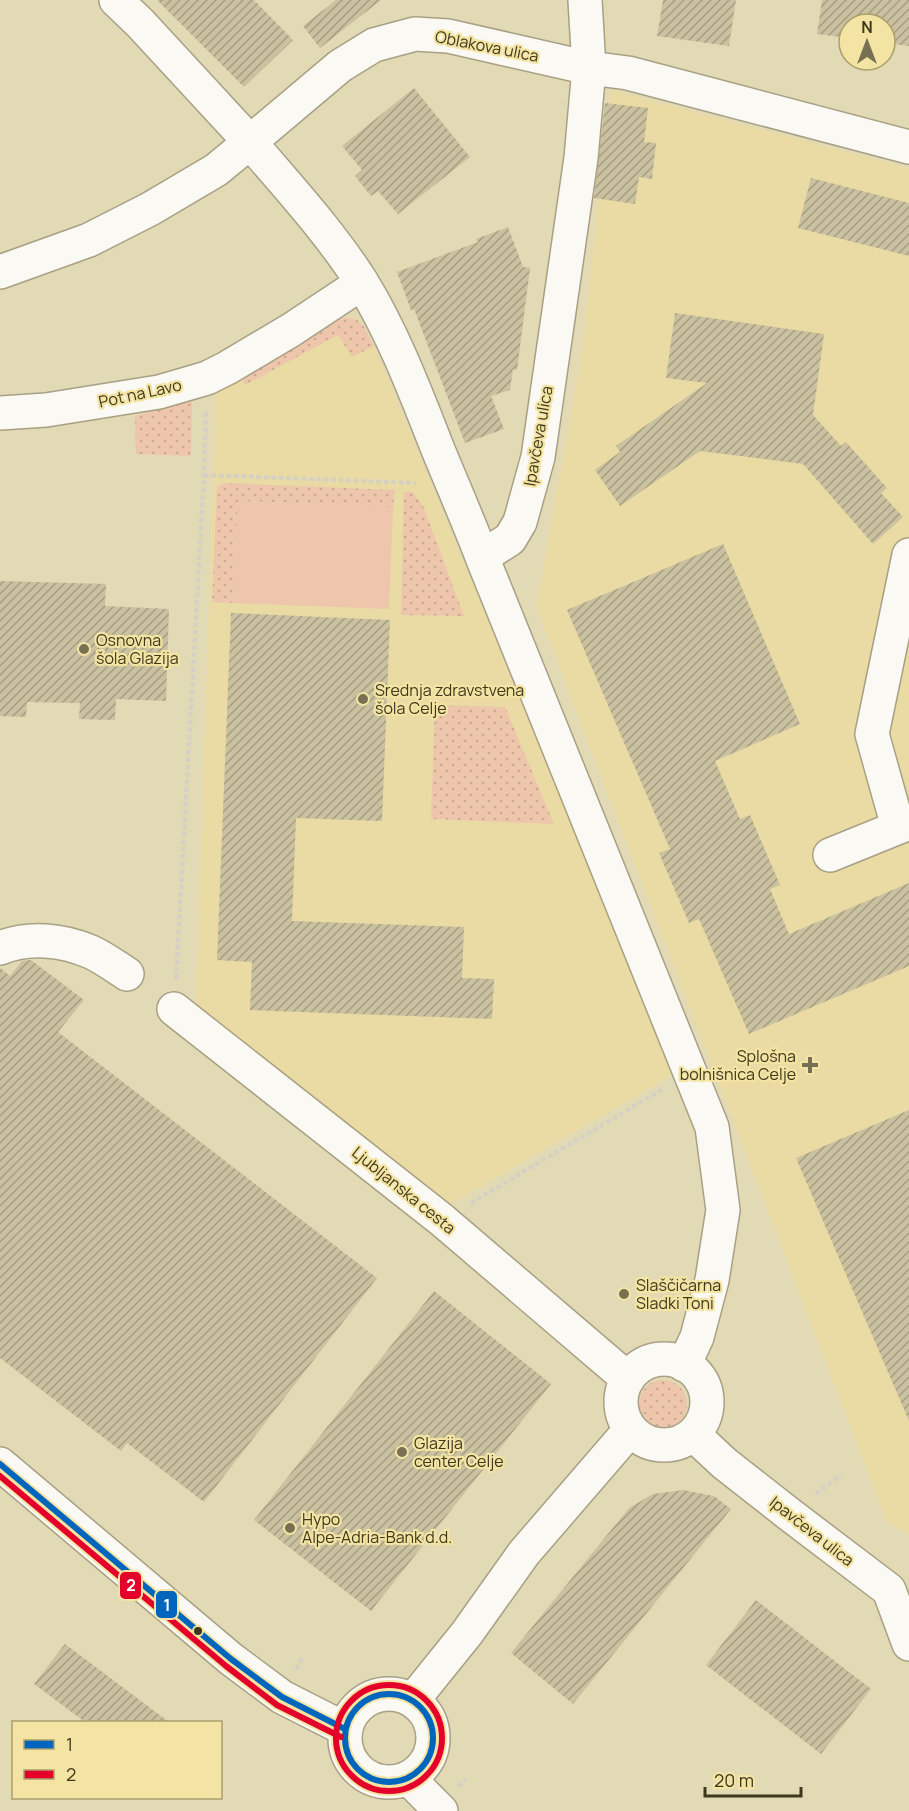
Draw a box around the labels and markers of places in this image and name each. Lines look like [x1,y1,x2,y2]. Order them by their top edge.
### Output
place label: Osnovna šola Glazija [96,629,179,669]
marker: Osnovna šola Glazija [77,642,91,656]
place label: Srednja zdravstvena šola Celje [375,679,524,719]
marker: Srednja zdravstvena šola Celje [356,692,370,706]
place label: Splošna bolnišnica Celje [680,1045,796,1085]
marker: Splošna bolnišnica Celje [801,1056,819,1074]
place label: Slaščičarna Sladki Toni [636,1274,721,1314]
marker: Slaščičarna Sladki Toni [617,1287,631,1301]
place label: Glazija center Celje [414,1432,504,1472]
marker: Glazija center Celje [395,1445,409,1459]
place label: Hypo Alpe-Adria-Bank d.d. [302,1508,452,1548]
marker: Hypo Alpe-Adria-Bank d.d. [283,1521,297,1535]
unlabelled marker [192,1625,204,1637]

